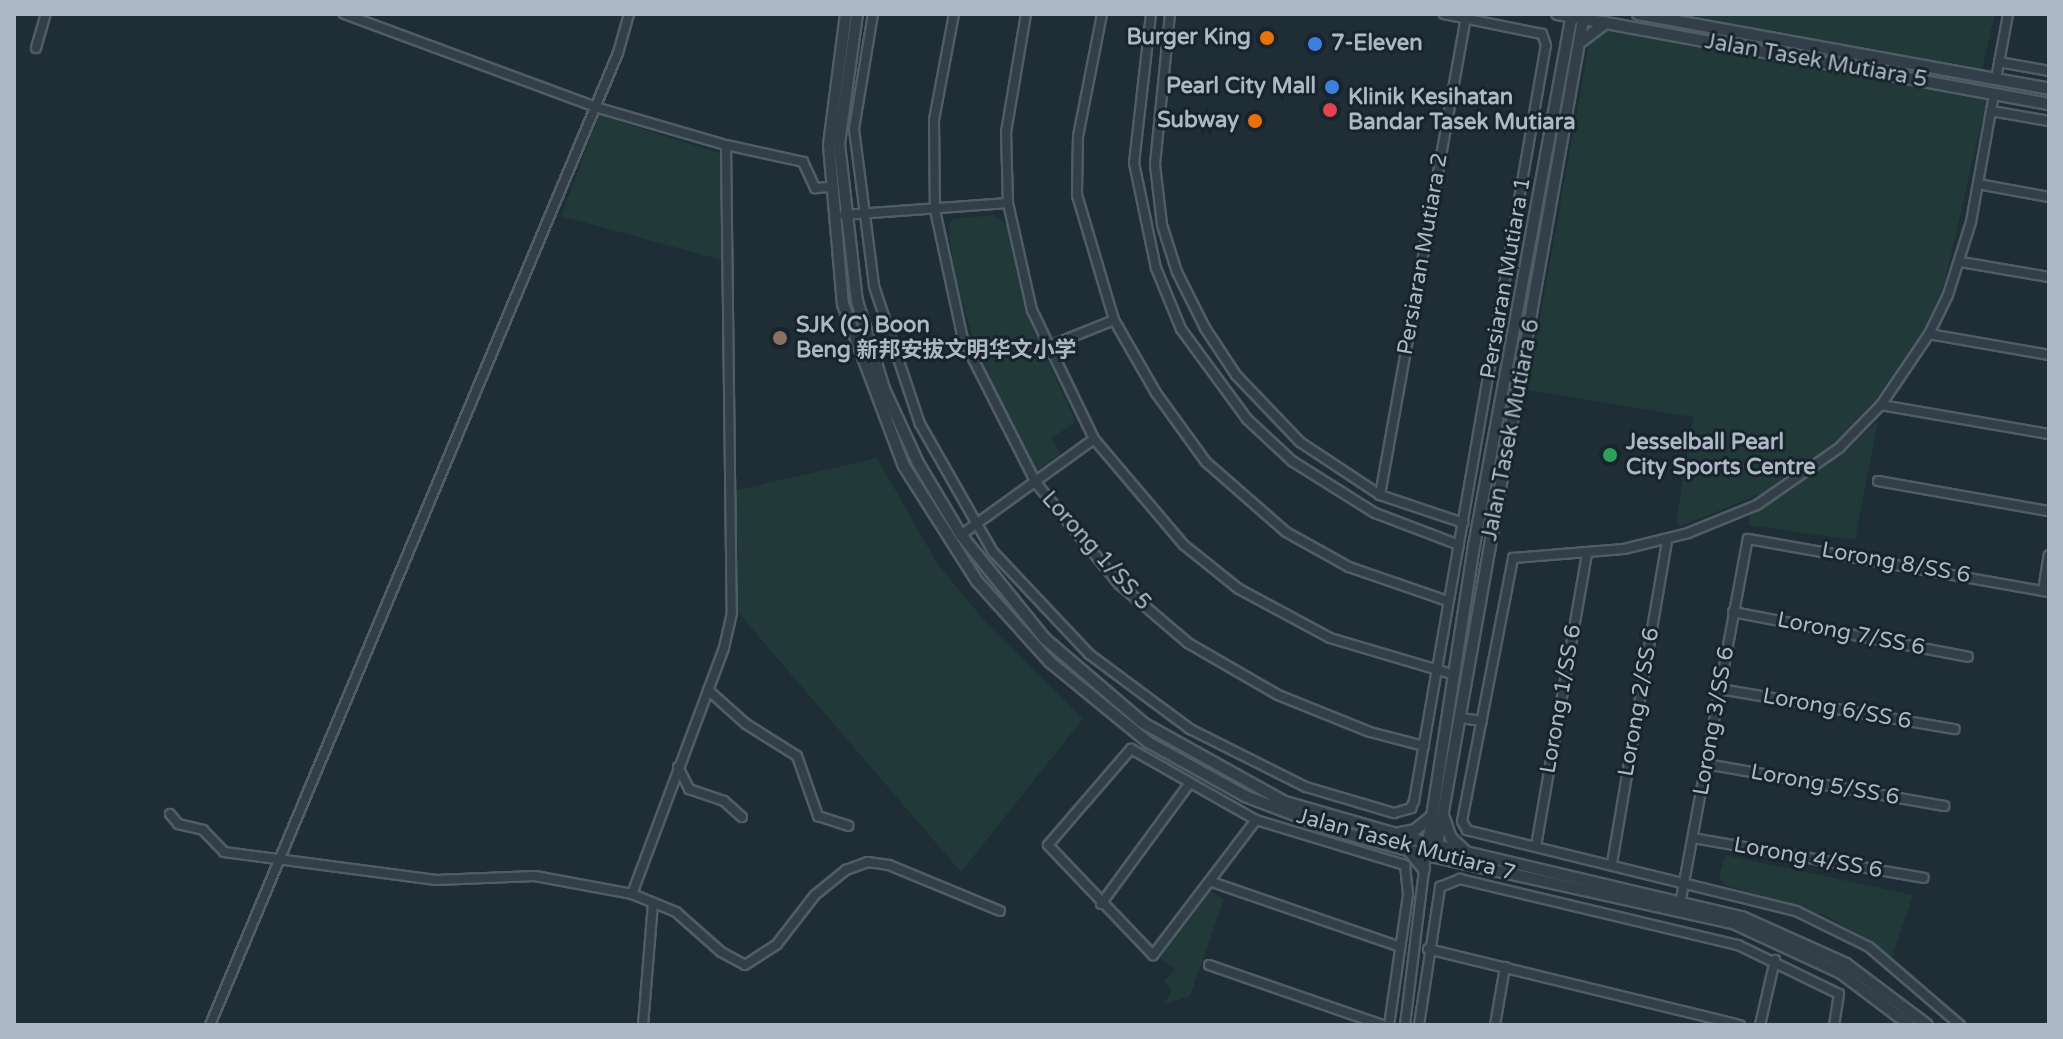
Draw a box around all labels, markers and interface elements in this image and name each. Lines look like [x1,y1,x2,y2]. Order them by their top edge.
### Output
place label: Burger King [1126,25,1251,51]
street label: Jalan Tasek Mutiara 5 [1703,28,1929,94]
marker: Burger King [1258,29,1276,47]
place label: 7-Eleven [1331,31,1423,57]
marker: 7-Eleven [1306,35,1324,53]
place label: Pearl City Mall [1166,74,1316,100]
marker: Pearl City Mall [1323,78,1341,96]
place label: Klinik Kesihatan Bandar Tasek Mutiara [1348,84,1576,136]
marker: Klinik Kesihatan Bandar Tasek Mutiara [1319,99,1341,121]
place label: Subway [1157,108,1239,134]
marker: Subway [1246,112,1264,130]
street label: Persiaran Mutiara 2 [1392,151,1454,357]
street label: Persiaran Mutiara 1 [1475,175,1537,381]
place label: SJK (C) Boon Beng 新邦安拔文明华文小学 [796,312,1077,364]
street label: Jalan Tasek Mutiara 6 [1477,317,1545,543]
marker: SJK (C) Boon Beng 新邦安拔文明华文小学 [771,329,789,347]
place label: Jesselball Pearl City Sports Centre [1626,429,1816,480]
marker: Jesselball Pearl City Sports Centre [1601,446,1619,464]
street label: Lorong 1/SS 5 [1036,486,1156,616]
street label: Lorong 8/SS 6 [1819,537,1973,589]
street label: Lorong 7/SS 6 [1775,607,1927,661]
street label: Lorong 1/SS 6 [1535,622,1587,776]
street label: Lorong 2/SS 6 [1613,625,1665,779]
street label: Lorong 3/SS 6 [1688,644,1740,798]
street label: Lorong 6/SS 6 [1760,683,1914,735]
street label: Lorong 5/SS 6 [1748,759,1902,811]
street label: Jalan Tasek Mutiara 7 [1294,803,1518,887]
street label: Lorong 4/SS 6 [1731,832,1885,884]

